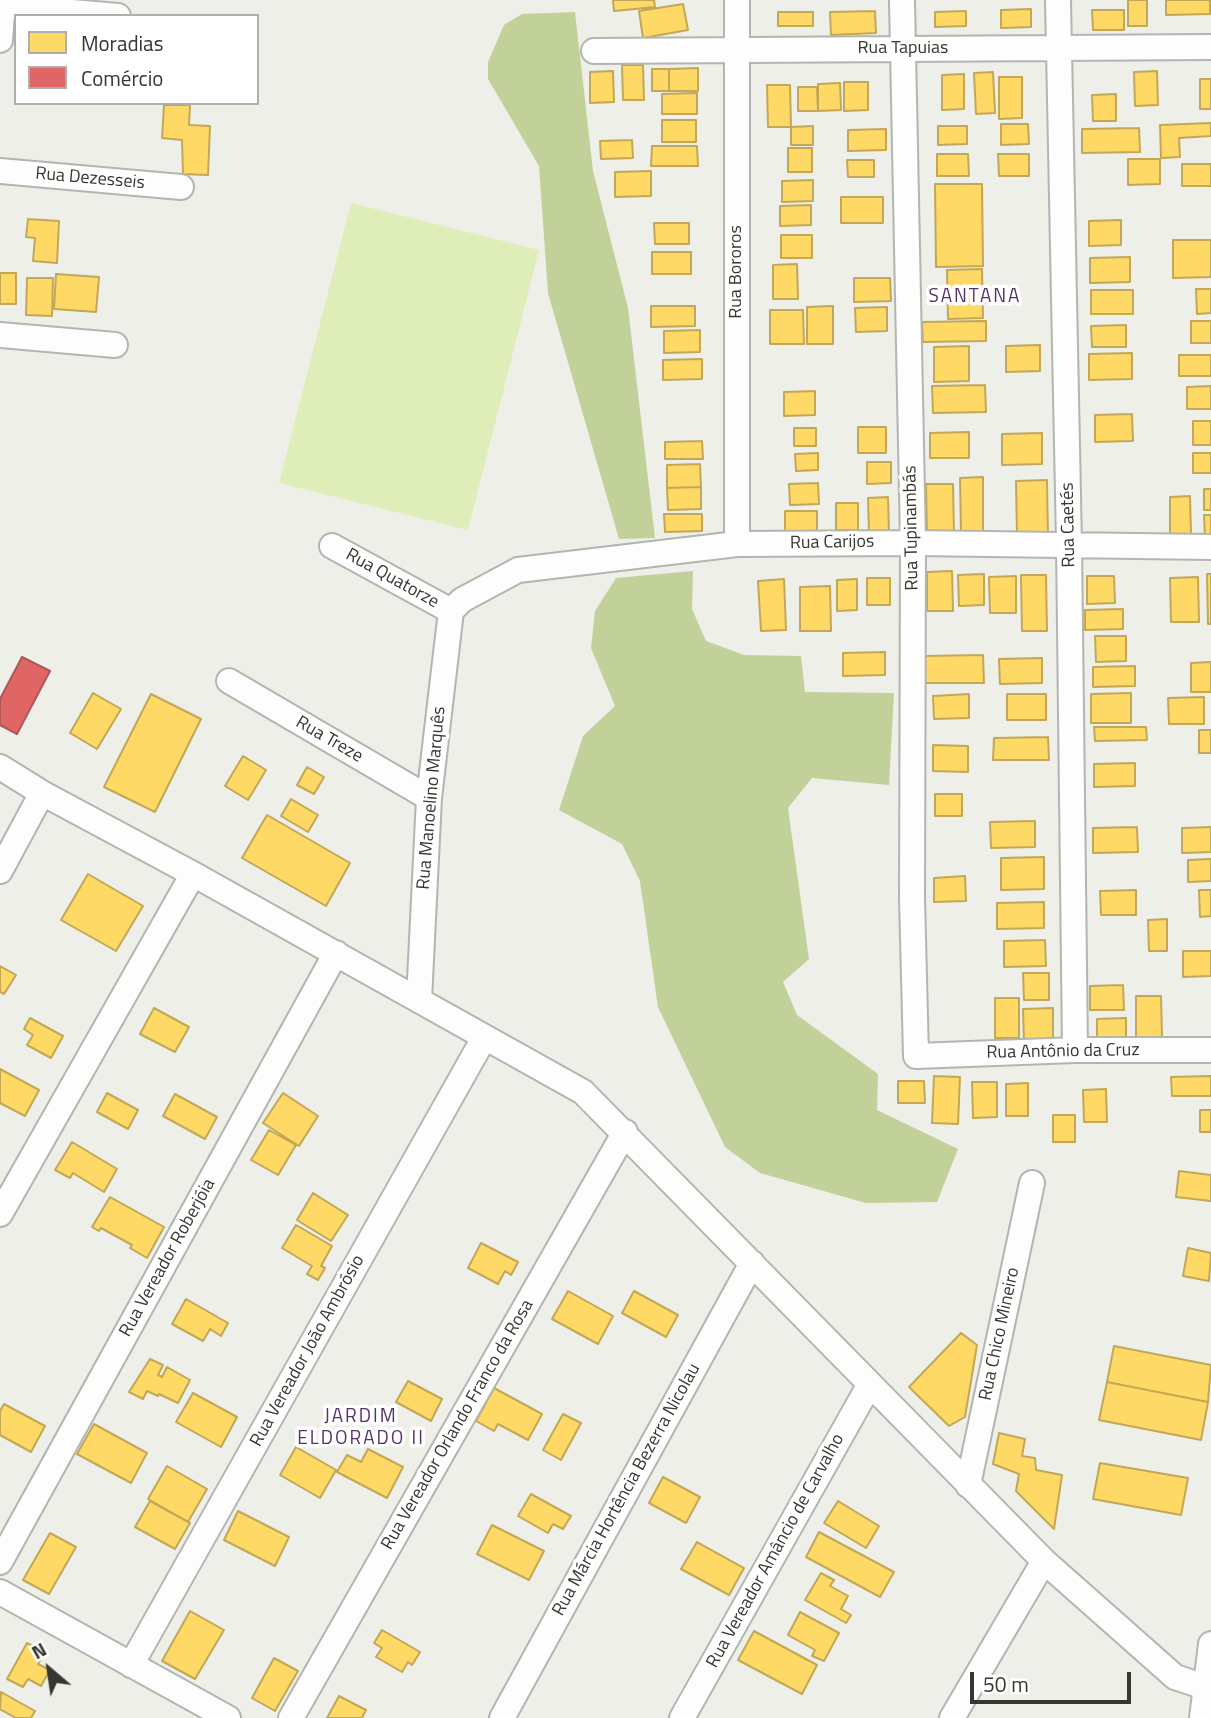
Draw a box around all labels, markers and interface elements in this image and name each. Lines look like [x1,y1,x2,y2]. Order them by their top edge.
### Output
legend [14,14,259,105]
text: Moradias [81,27,163,59]
street label: Rua Tapuias [858,38,948,60]
text: Comércio [81,62,163,94]
street label: Rua Dezesseis [34,163,146,195]
street label: Rua Bororos [726,225,748,319]
district label: SANTANA [929,286,1021,308]
street label: Rua Tupinambás [900,465,924,591]
street label: Rua Caetés [1057,482,1081,568]
street label: Rua Carijos [790,531,874,555]
street label: Rua Quatorze [342,545,442,613]
street label: Rua Manoelino Marquês [413,706,451,890]
street label: Rua Treze [292,712,366,768]
street label: Rua Antônio da Cruz [986,1040,1140,1064]
street label: Rua Vereador Roberjóia [116,1175,220,1341]
street label: Rua Vereador João Ambrósio [246,1251,370,1451]
street label: Rua Chico Mineiro [975,1265,1025,1403]
street label: Rua Vereador Orlando Franco da Rosa [377,1296,539,1554]
street label: Rua Márcia Hortência Bezerra Nicolau [548,1360,706,1620]
district label: JARDIM ELDORADO II [299,1406,423,1450]
street label: Rua Vereador Amâncio de Carvalho [703,1430,849,1672]
north arrow [14,1634,84,1704]
text: N [26,1634,51,1666]
scale bar [973,1658,1134,1702]
text: 50 m [983,1668,1029,1700]

